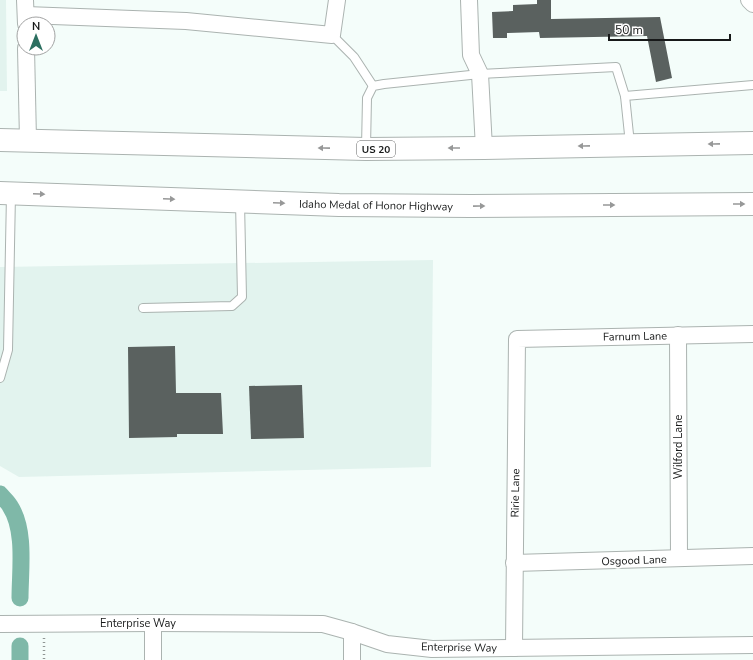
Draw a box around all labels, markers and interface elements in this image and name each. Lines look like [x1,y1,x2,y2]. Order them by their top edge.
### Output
north arrow [16,16,56,56]
scale bar [609,16,730,42]
text: N [32,19,40,34]
text: 50 m [615,22,643,38]
one-way arrow [708,140,720,147]
road number: US 20 [357,141,395,157]
one-way arrow [577,143,590,149]
one-way arrow [318,144,330,151]
one-way arrow [447,145,460,151]
one-way arrow [33,191,45,198]
one-way arrow [163,196,176,202]
street label: Idaho Medal of Honor Highway [299,197,454,214]
one-way arrow [273,200,286,206]
one-way arrow [733,201,746,207]
one-way arrow [603,202,616,208]
one-way arrow [473,203,486,209]
street label: Farnum Lane [603,328,667,345]
street label: Wilford Lane [671,415,686,479]
street label: Ririe Lane [508,468,523,518]
street label: Osgood Lane [601,552,667,569]
street label: Enterprise Way [100,616,176,631]
street label: Enterprise Way [421,639,497,656]

